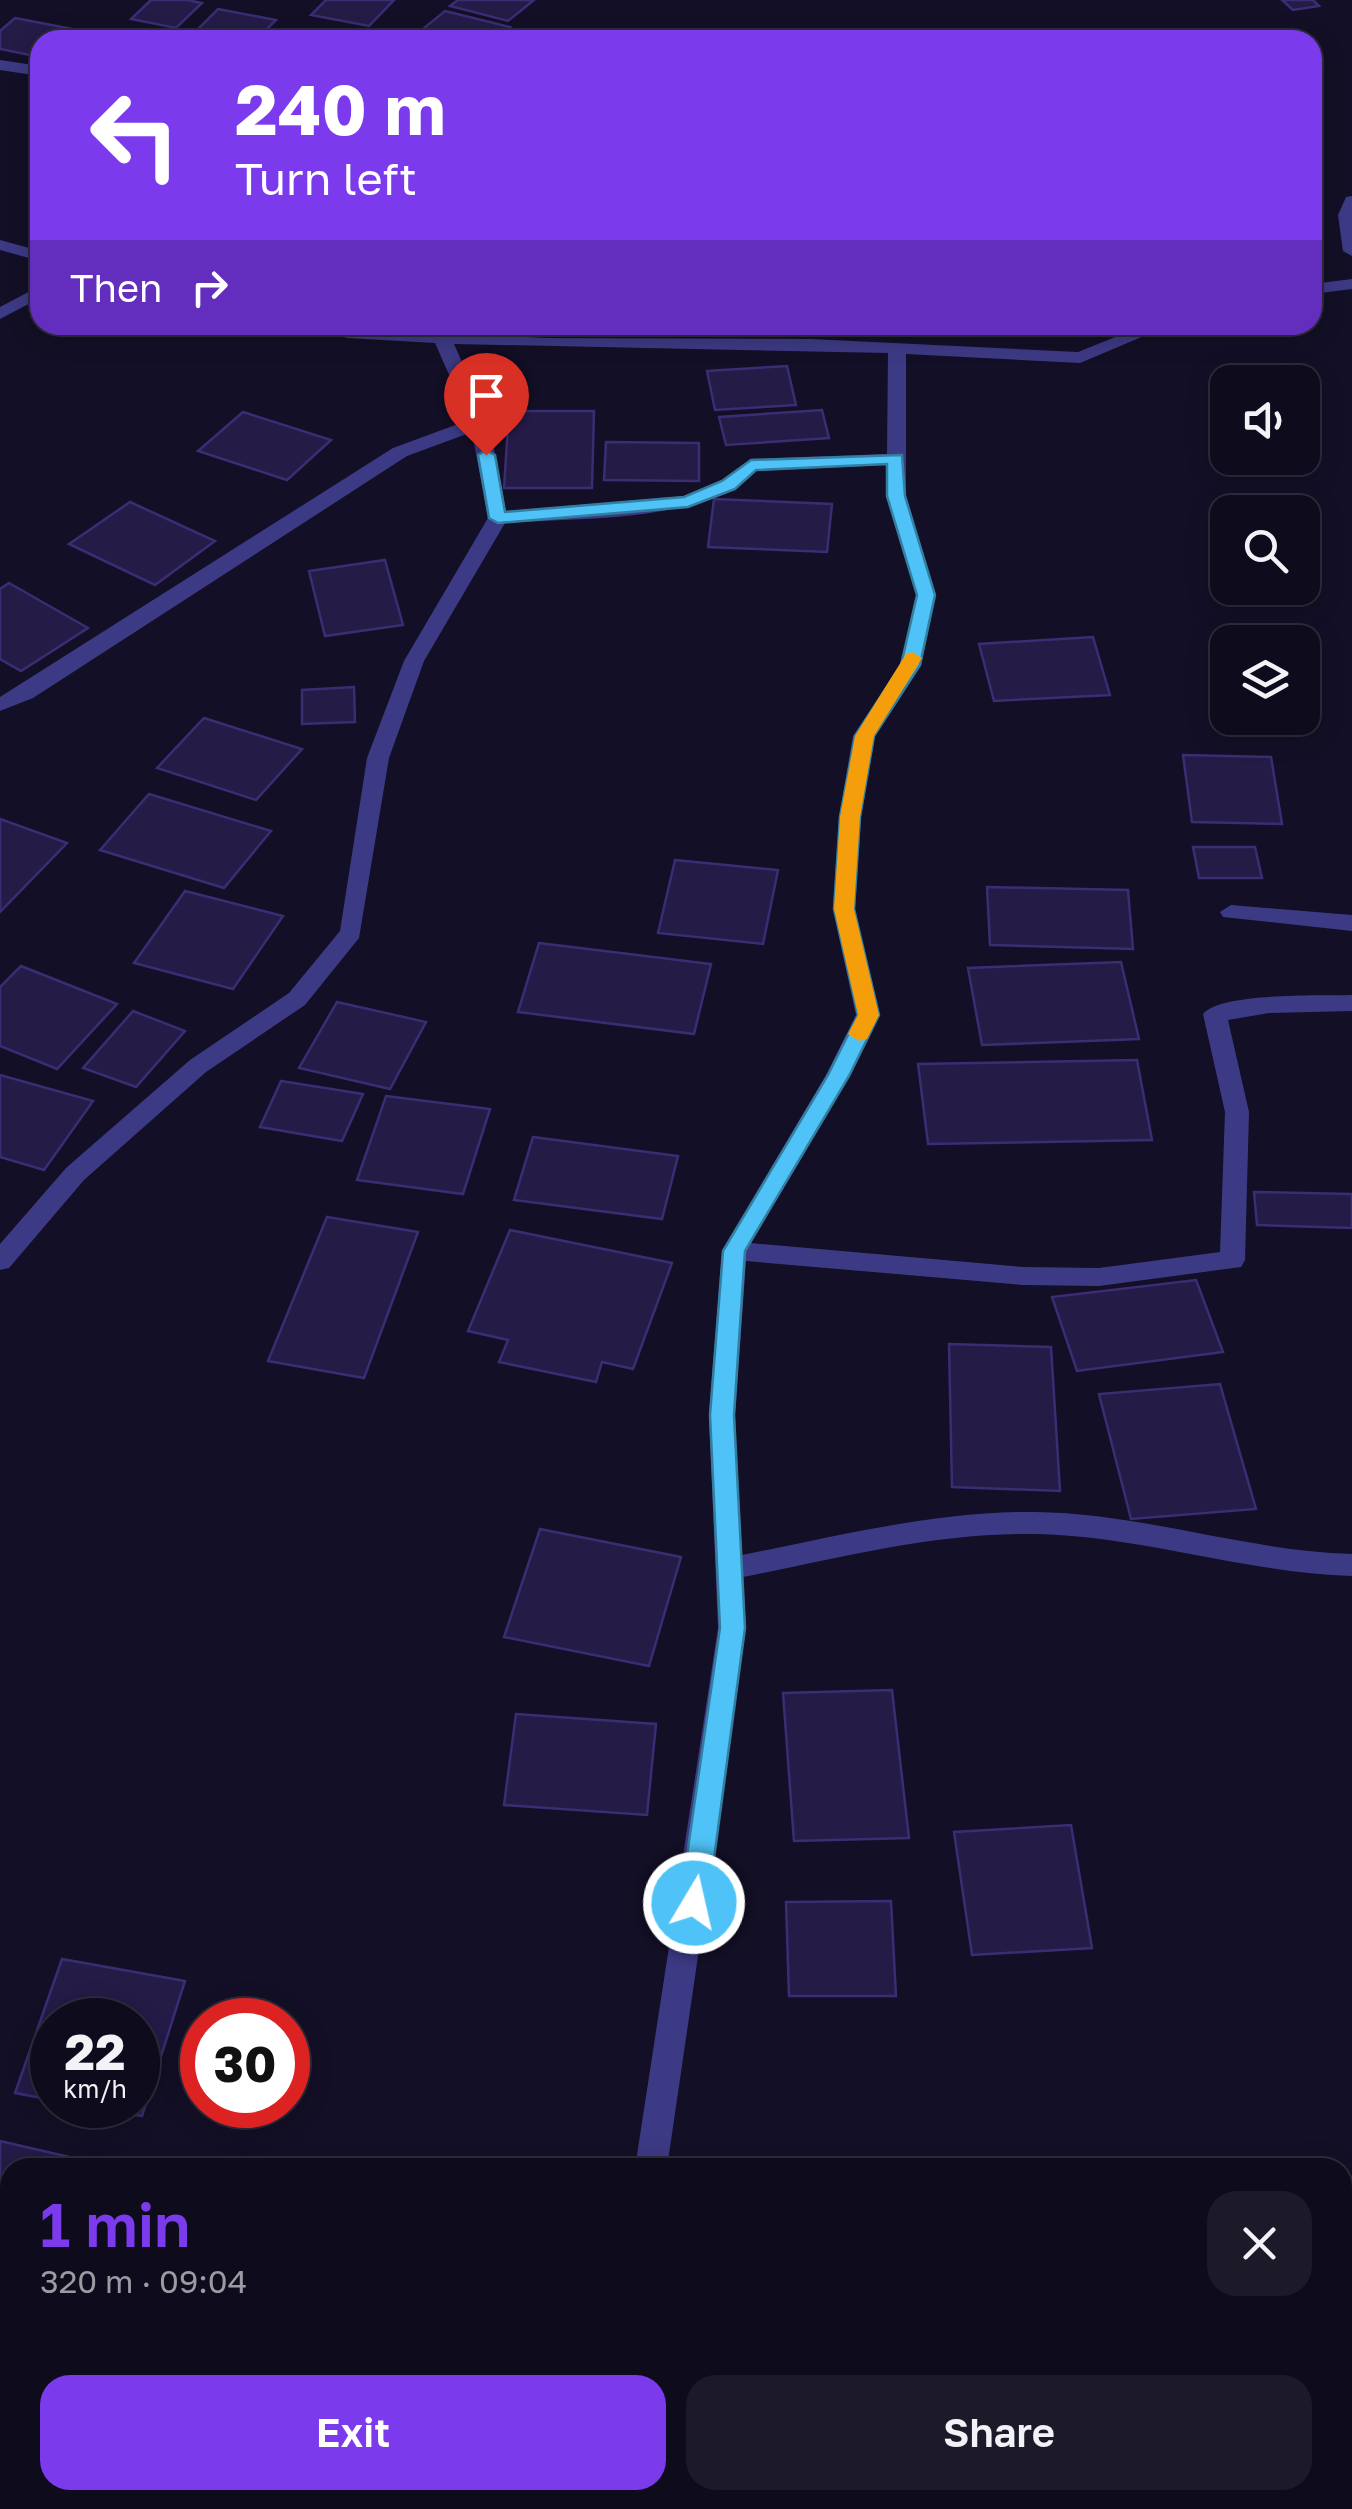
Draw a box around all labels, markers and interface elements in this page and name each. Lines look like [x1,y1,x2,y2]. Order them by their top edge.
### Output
text: 240 m [235,66,446,150]
icon: left [70,70,200,200]
text: Turn left [235,151,417,205]
icon: right [182,260,237,315]
text: Then [70,265,162,310]
pin [444,353,529,456]
map controls [1210,365,1320,735]
button: sound [1210,365,1320,475]
icon: arrive [459,368,514,423]
button: search [1210,495,1320,605]
button: layers [1210,625,1320,735]
position arrow [642,1851,746,1955]
speed limit sign: 30 [180,1998,310,2128]
text: 22 [64,2021,125,2081]
text: km/h [63,2073,127,2104]
text: 1 min [40,2188,190,2260]
button: close [1207,2191,1312,2296]
text: 320 m · 09:04 [40,2262,247,2300]
button: Exit [40,2375,666,2490]
button: Share [686,2375,1312,2490]

